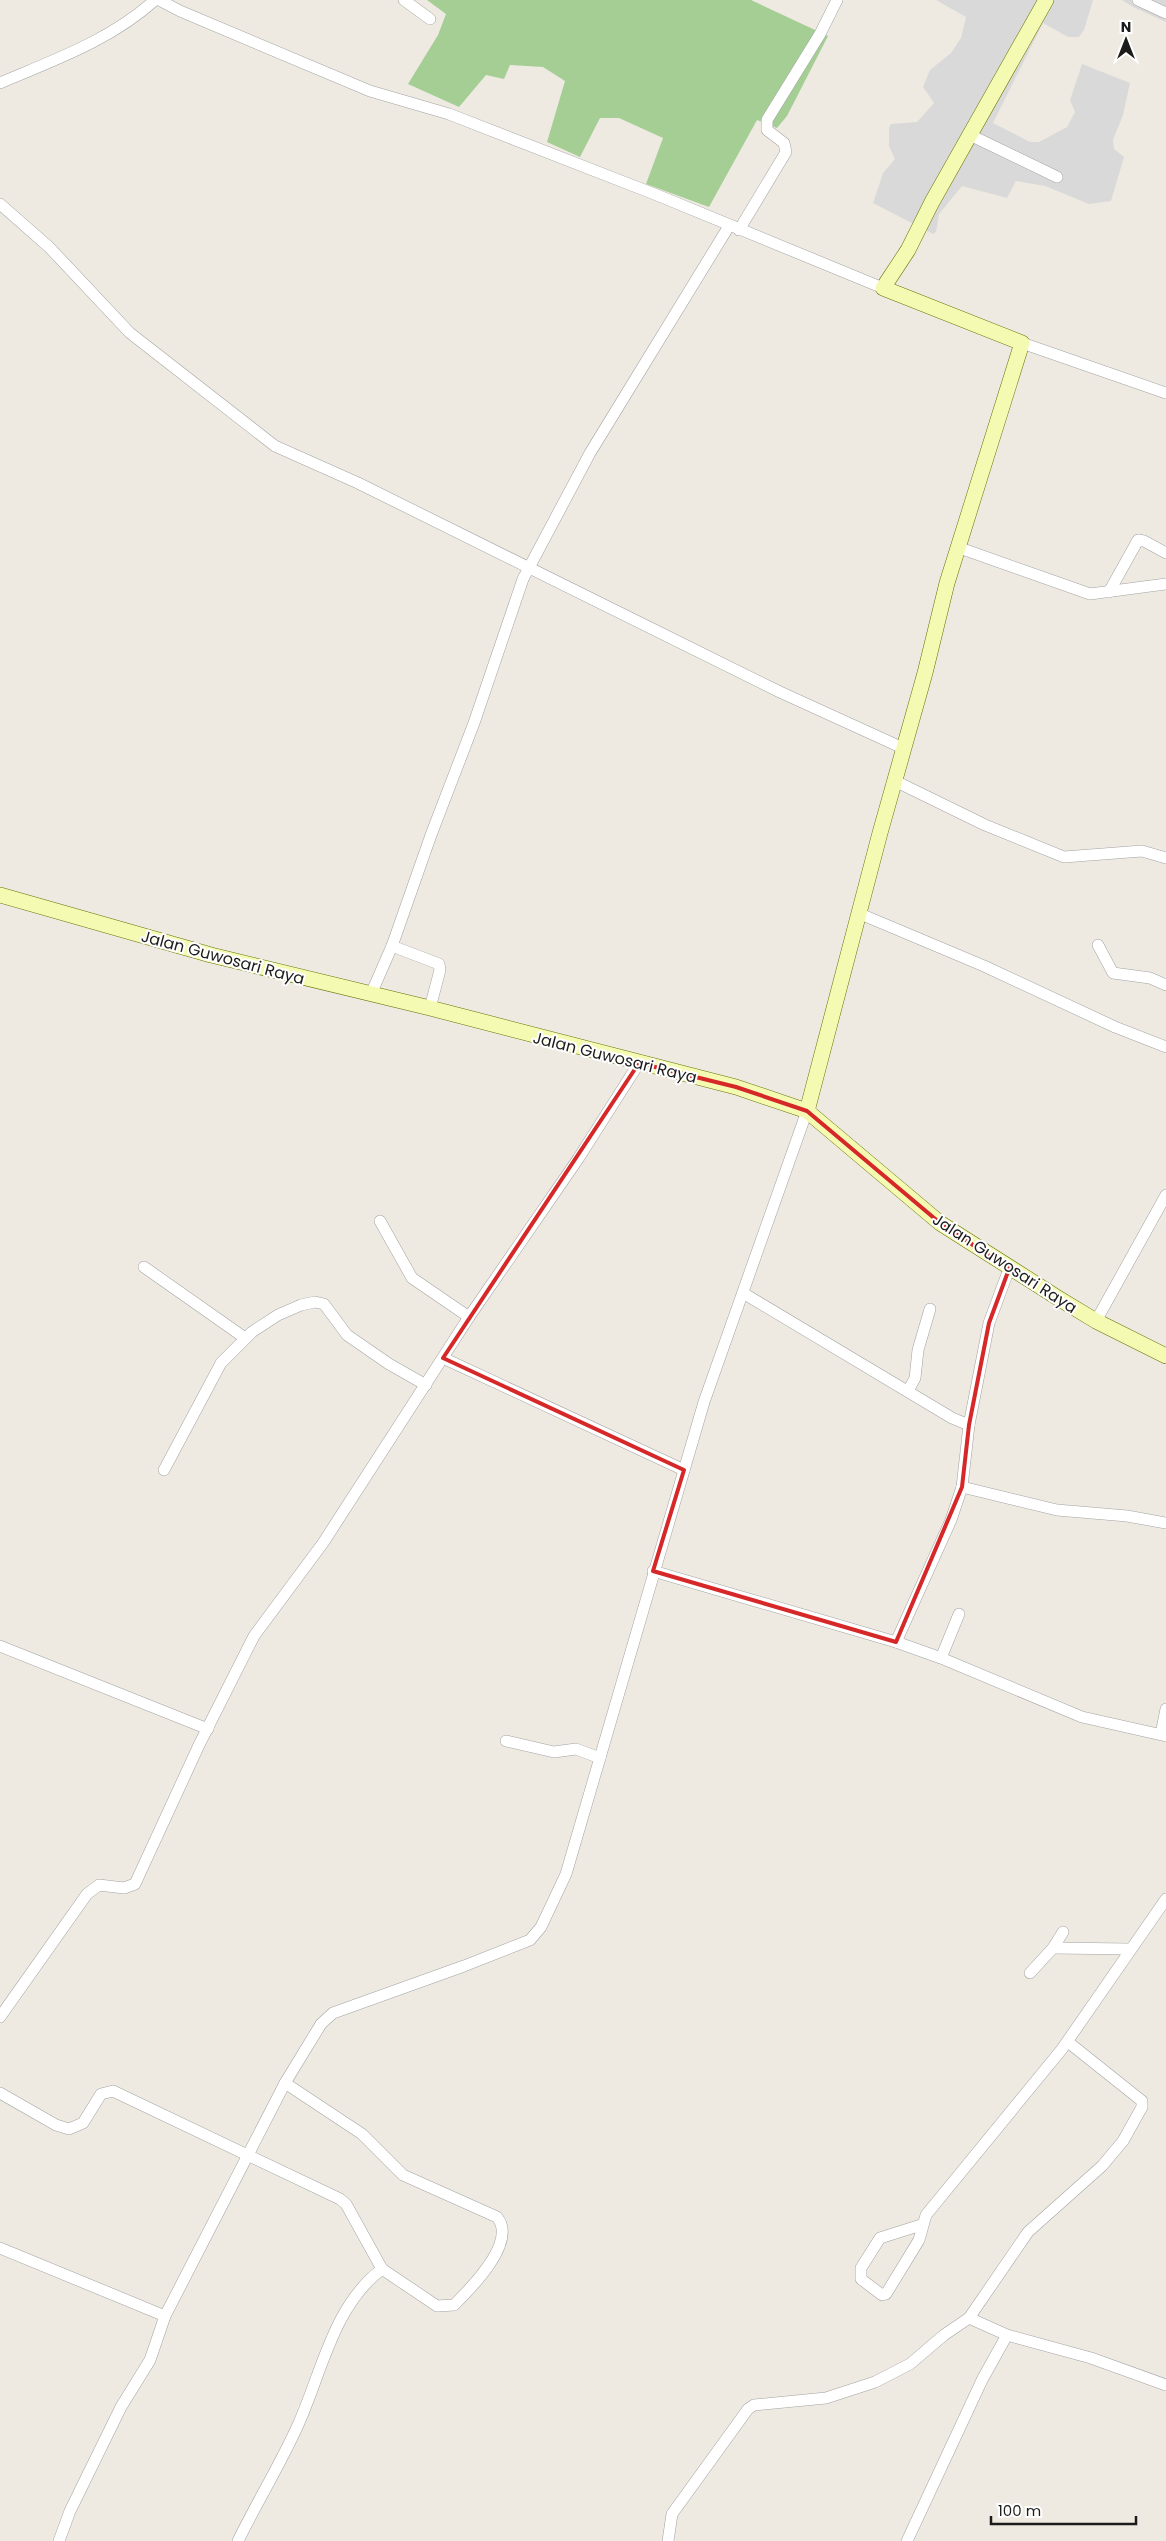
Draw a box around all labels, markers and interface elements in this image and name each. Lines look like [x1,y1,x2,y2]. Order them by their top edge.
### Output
north arrow [1101,15,1151,65]
text: N [1121,17,1131,37]
street label: Jalan Guwosari Raya [139,925,307,990]
street label: Jalan Guwosari Raya [530,1026,699,1089]
street label: Jalan Guwosari Raya [928,1208,1082,1319]
scale bar [991,2494,1136,2526]
text: 100 m [998,2500,1041,2521]

